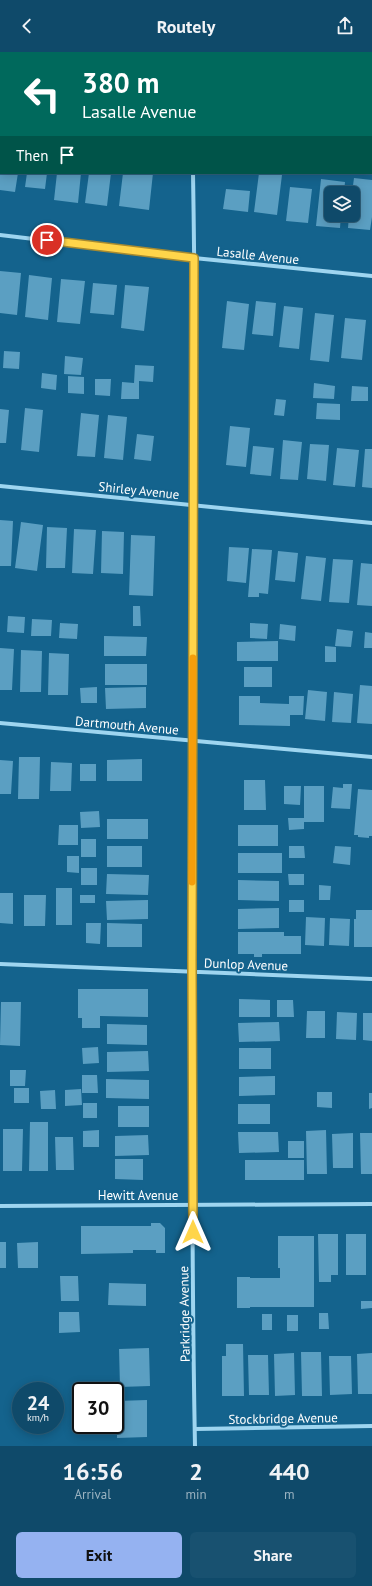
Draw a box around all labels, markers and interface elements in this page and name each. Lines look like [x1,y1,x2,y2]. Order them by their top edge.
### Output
icon: back [16,15,38,37]
text: Routely [157,15,215,38]
icon: share [334,15,356,37]
text: 380 m [82,64,159,101]
icon: left [16,68,68,120]
text: Lasalle Avenue [82,100,196,123]
icon: arrive [56,144,78,166]
text: Then [16,146,48,165]
map controls [324,186,360,222]
button: layers [324,186,360,222]
pin [30,223,64,257]
icon: arrive [36,229,58,251]
street label: Lasalle Avenue [216,243,300,268]
street label: Shirley Avenue [98,478,180,503]
street label: Dartmouth Avenue [74,713,179,738]
street label: Dunlop Avenue [204,955,288,974]
street label: Hewitt Avenue [98,1187,178,1204]
position arrow [172,1211,214,1253]
street label: Parkridge Avenue [175,1266,194,1362]
speed limit sign: 30 [72,1382,124,1434]
text: 24 [27,1390,49,1416]
street label: Stockbridge Avenue [228,1409,338,1428]
text: km/h [27,1411,49,1424]
text: 16:56 [62,1456,123,1487]
text: 2 [189,1456,203,1487]
text: 440 [269,1456,310,1487]
text: Arrival [75,1486,111,1503]
text: min [185,1486,207,1503]
text: m [284,1486,295,1503]
button: Exit [16,1532,182,1578]
button: Share [190,1532,356,1578]

